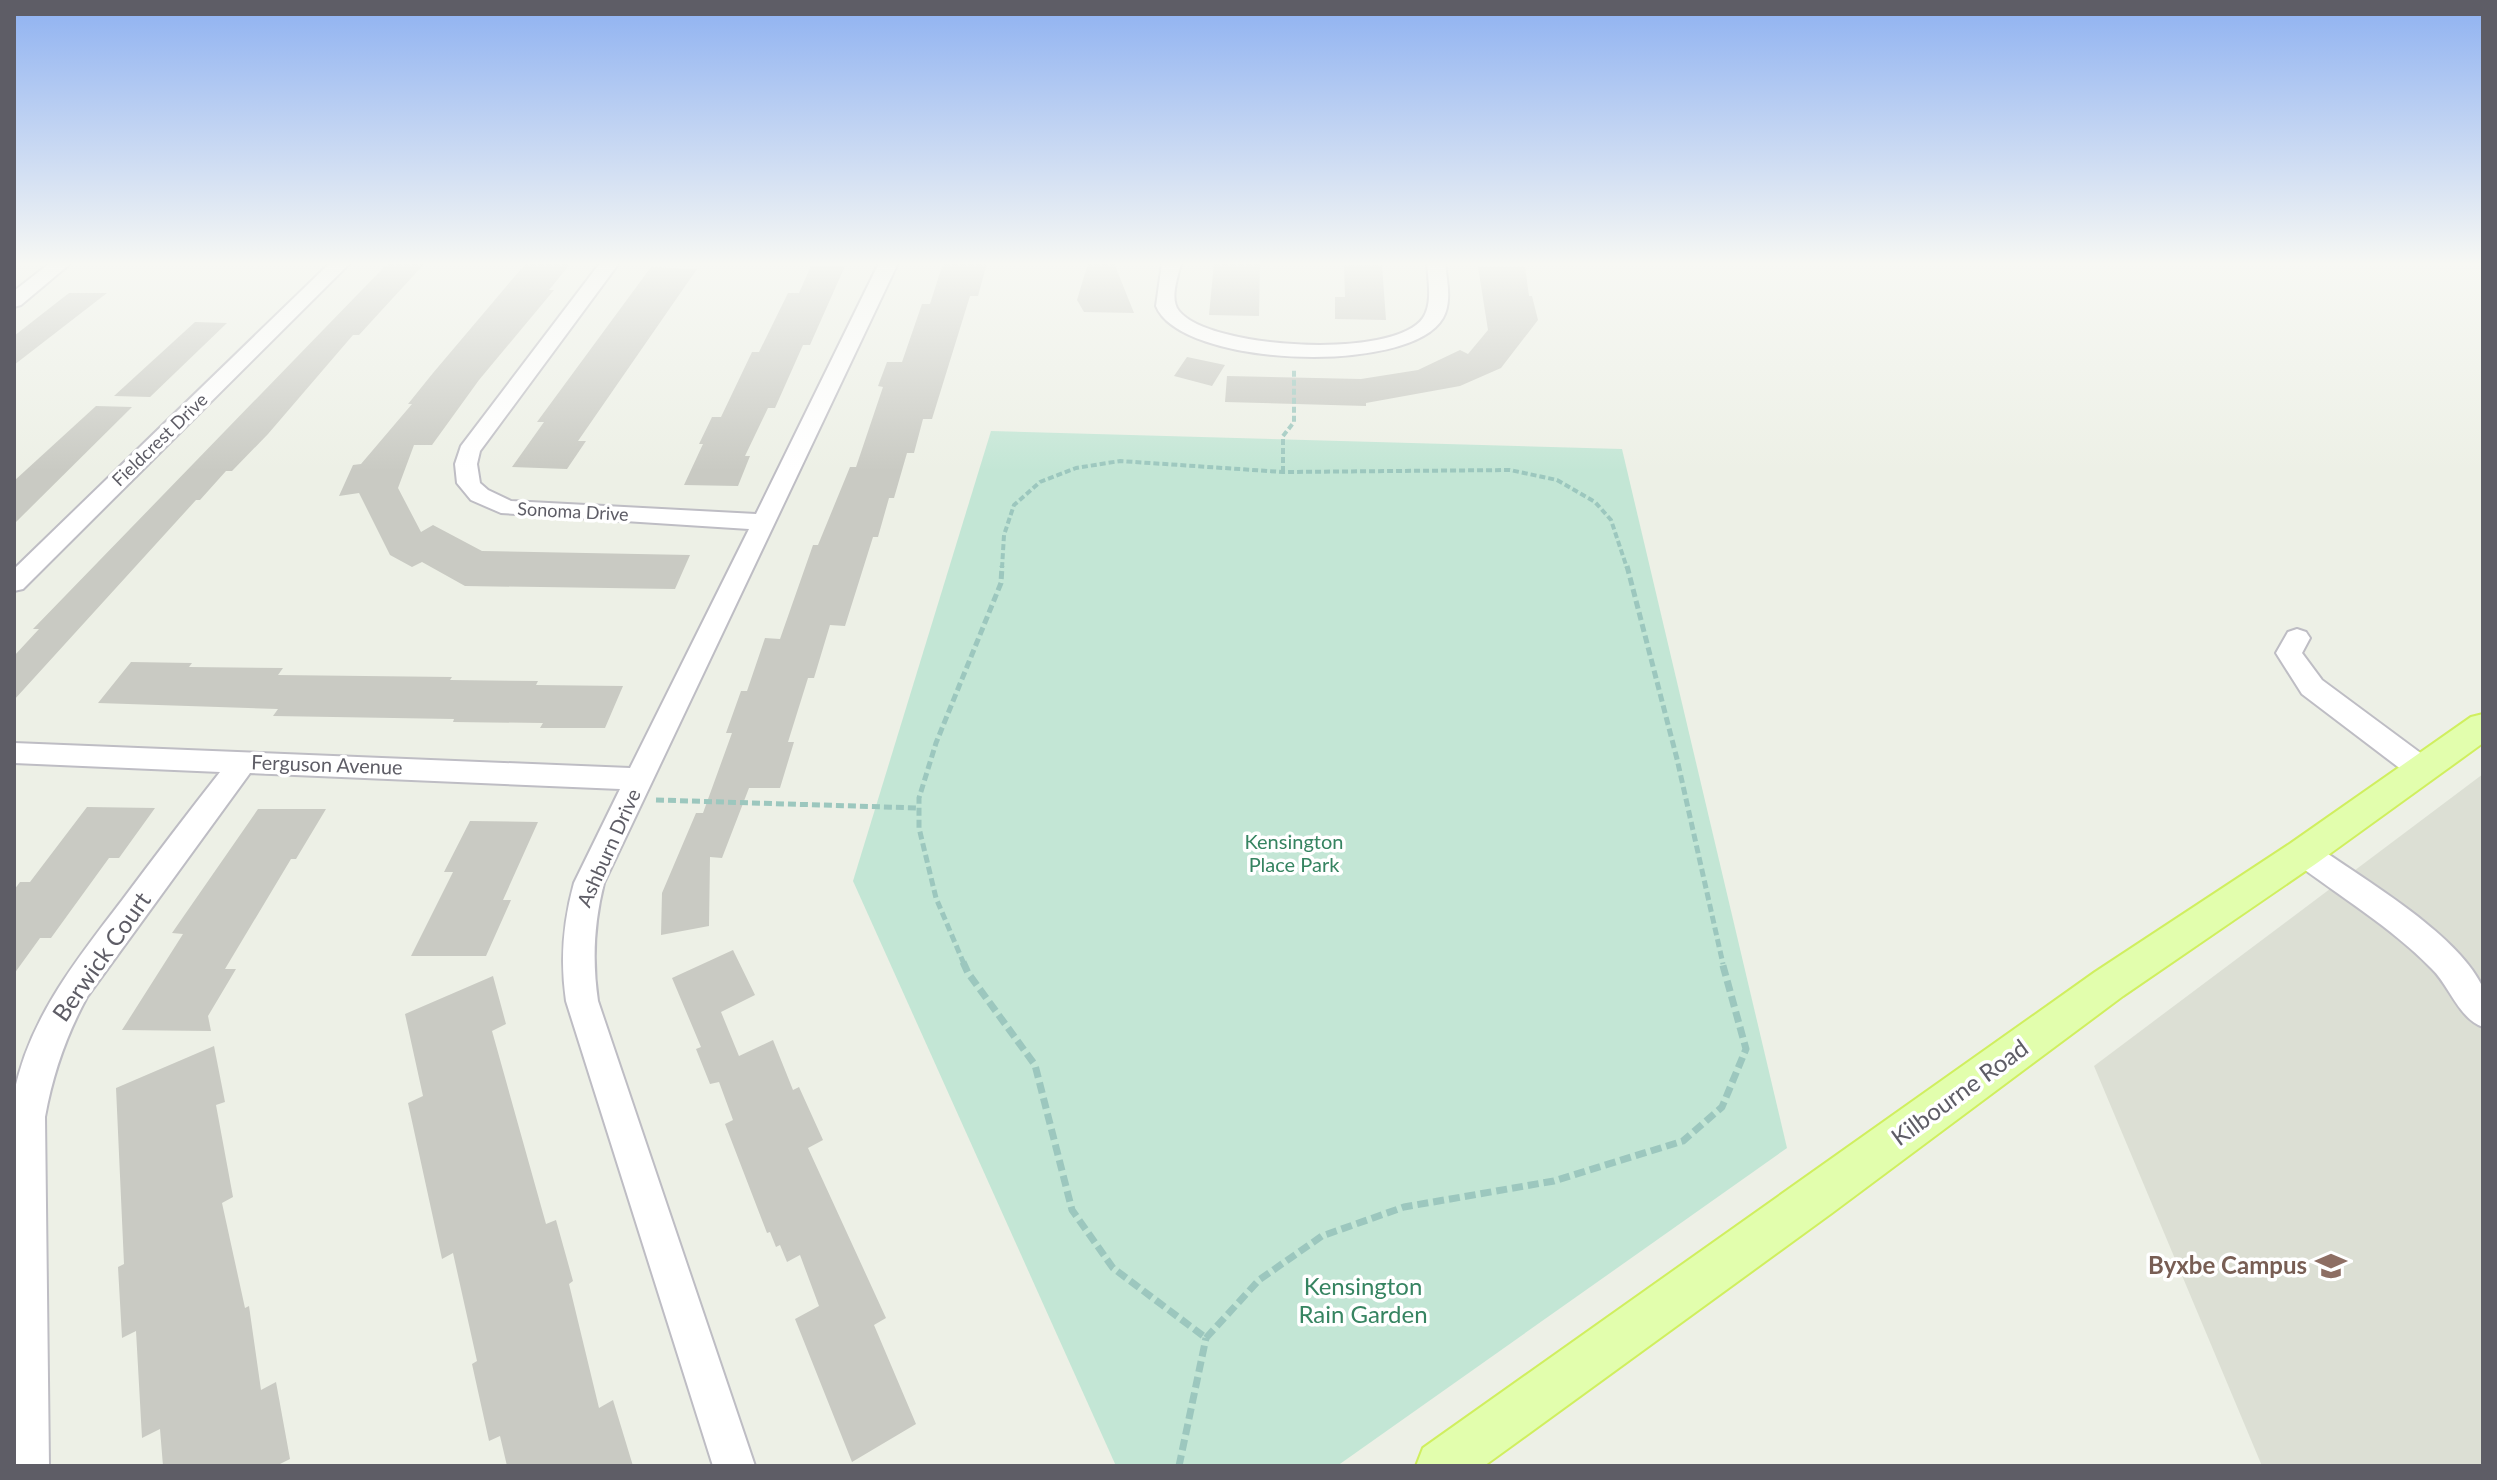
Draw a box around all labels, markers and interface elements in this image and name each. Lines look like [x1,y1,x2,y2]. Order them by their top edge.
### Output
street label: Fieldcrest Drive [107,388,212,490]
street label: Sonoma Drive [517,497,629,525]
street label: Ferguson Avenue [251,749,403,779]
street label: Ashburn Drive [571,785,645,910]
park label: Kensington Place Park [1245,829,1343,876]
street label: Berwick Court [46,886,156,1026]
street label: Kilbourne Road [1885,1032,2033,1151]
school or university icon: Byxbe Campus [2314,1249,2348,1283]
place label: Byxbe Campus [2148,1250,2307,1279]
park label: Kensington Rain Garden [1298,1271,1428,1328]

